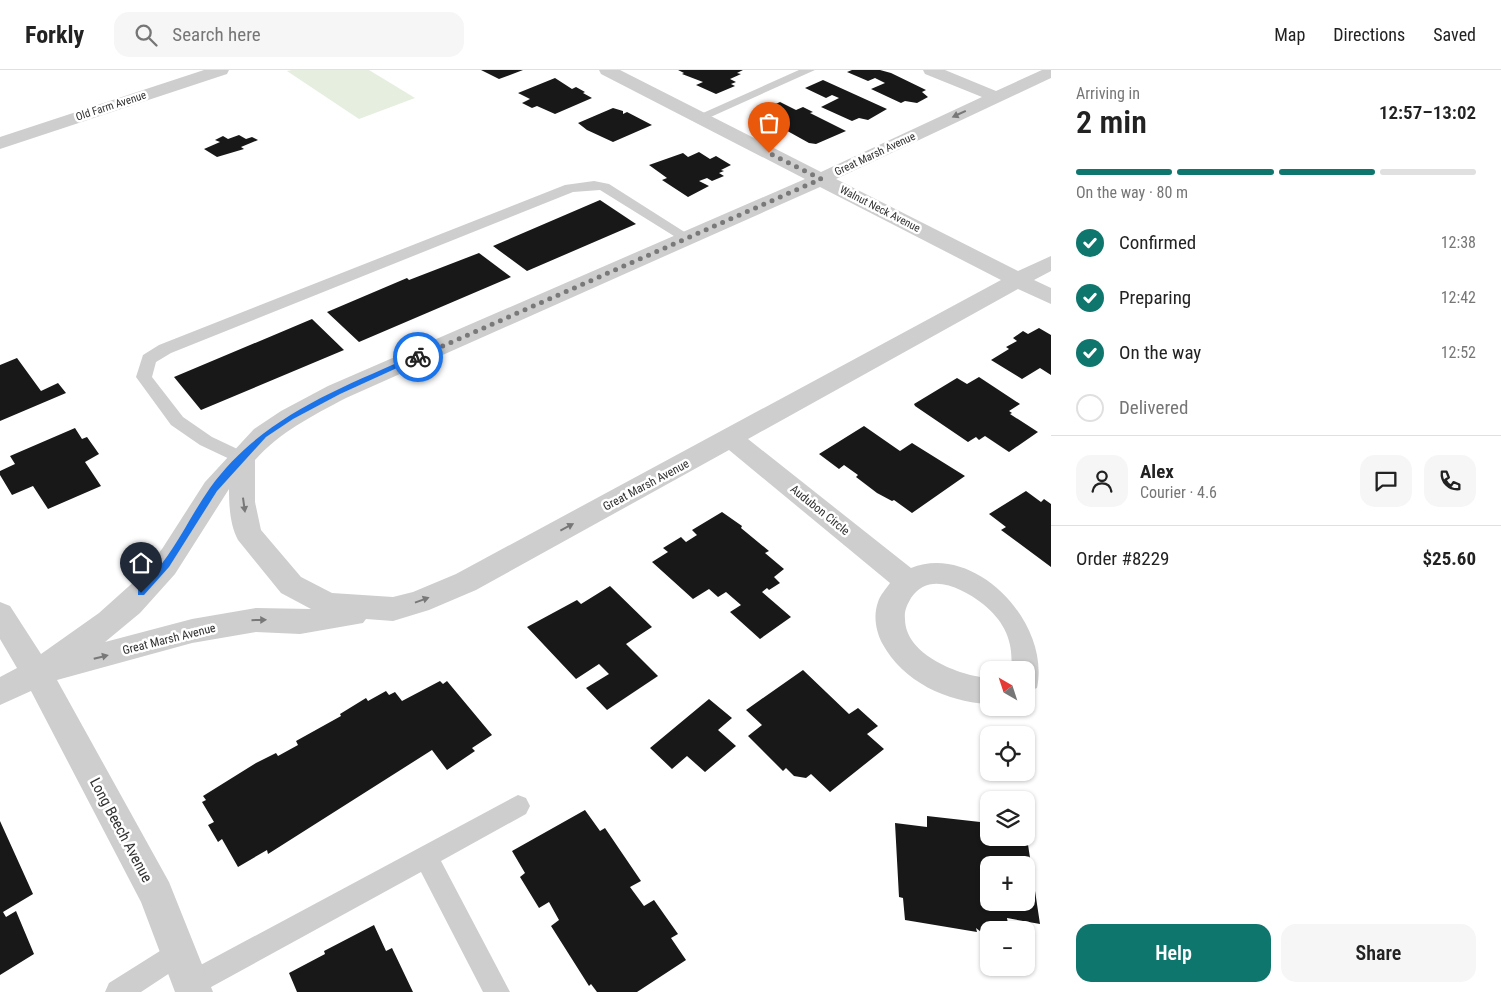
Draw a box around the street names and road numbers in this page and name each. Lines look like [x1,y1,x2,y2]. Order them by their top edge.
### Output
street label: Old Farm Avenue [74,88,148,124]
street label: Great Marsh Avenue [833,130,917,178]
street label: Walnut Neck Avenue [838,183,922,235]
street label: Great Marsh Avenue [601,456,692,514]
street label: Audubon Circle [788,482,853,538]
street label: Great Marsh Avenue [121,621,217,657]
street label: Long Beech Avenue [86,775,156,885]

